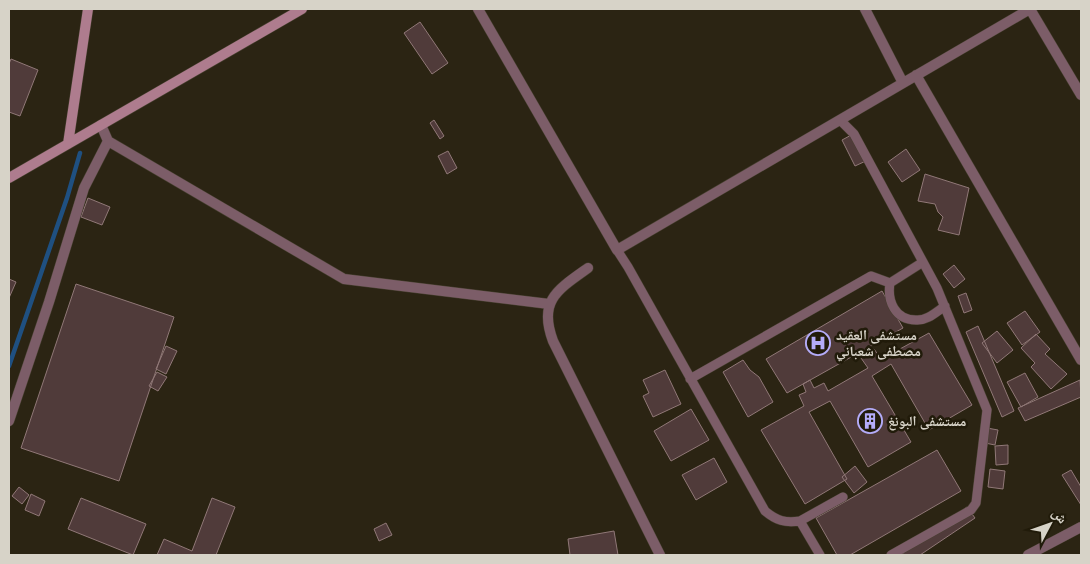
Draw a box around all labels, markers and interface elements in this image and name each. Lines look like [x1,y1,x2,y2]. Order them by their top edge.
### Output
place label: مستشفى العقيد مصطفى شعباني [836,326,921,362]
hospital icon: مستشفى العقيد مصطفى شعباني [805,330,831,356]
building icon: مستشفى البونغ [857,408,883,434]
place label: مستشفى البونغ [888,412,966,431]
north arrow [1025,499,1075,549]
text: ش [1048,504,1072,527]

